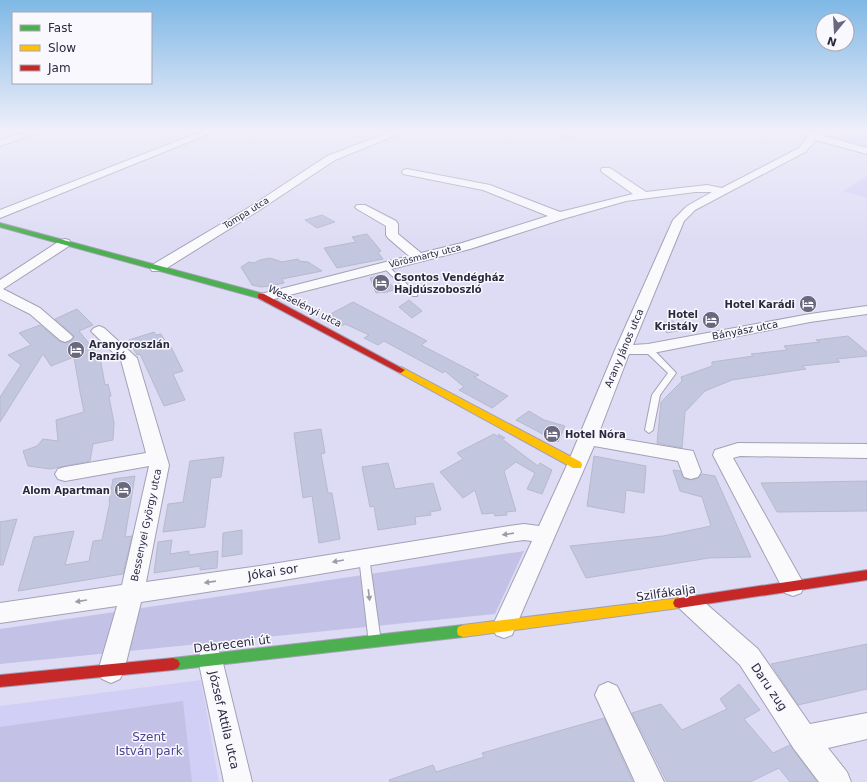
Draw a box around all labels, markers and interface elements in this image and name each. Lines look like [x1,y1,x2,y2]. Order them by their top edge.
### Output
legend [12,12,152,84]
north arrow [815,12,855,52]
text: Fast [48,21,72,35]
text: N [826,33,838,49]
text: Slow [48,41,76,55]
text: Jam [47,61,71,75]
street label: Tompa utca [220,195,271,232]
street label: Vörösmarty utca [388,242,462,270]
place label: Csontos Vendégház Hajdúszoboszló [394,272,504,295]
hotel icon: Csontos Vendégház Hajdúszoboszló [371,273,391,293]
street label: Wesselényi utca [266,283,344,329]
hotel icon: Hotel Karádi [798,294,818,314]
place label: Hotel Karádi [725,299,795,310]
street label: Arany János utca [602,307,646,389]
place label: Hotel Kristály [654,309,698,332]
hotel icon: Hotel Kristály [701,310,721,330]
street label: Bányász utca [711,318,779,342]
place label: Aranyoroszlán Panzió [89,339,170,362]
hotel icon: Aranyoroszlán Panzió [66,340,86,360]
hotel icon: Hotel Nóra [542,424,562,444]
place label: Hotel Nóra [565,429,626,440]
street label: Bessenyei György utca [129,468,163,582]
hotel icon: Alom Apartman [113,480,133,500]
place label: Alom Apartman [22,485,110,496]
one-way arrow [502,531,514,537]
one-way arrow [332,558,344,564]
street label: Jókai sor [246,561,299,583]
one-way arrow [203,579,216,585]
street label: Szilfákalja [635,582,697,604]
one-way arrow [366,589,372,601]
one-way arrow [75,598,87,604]
street label: Debreceni út [193,632,272,656]
street label: Daru zug [748,661,790,713]
street label: József Attila utca [206,669,242,770]
park label: Szent István park [115,730,183,758]

